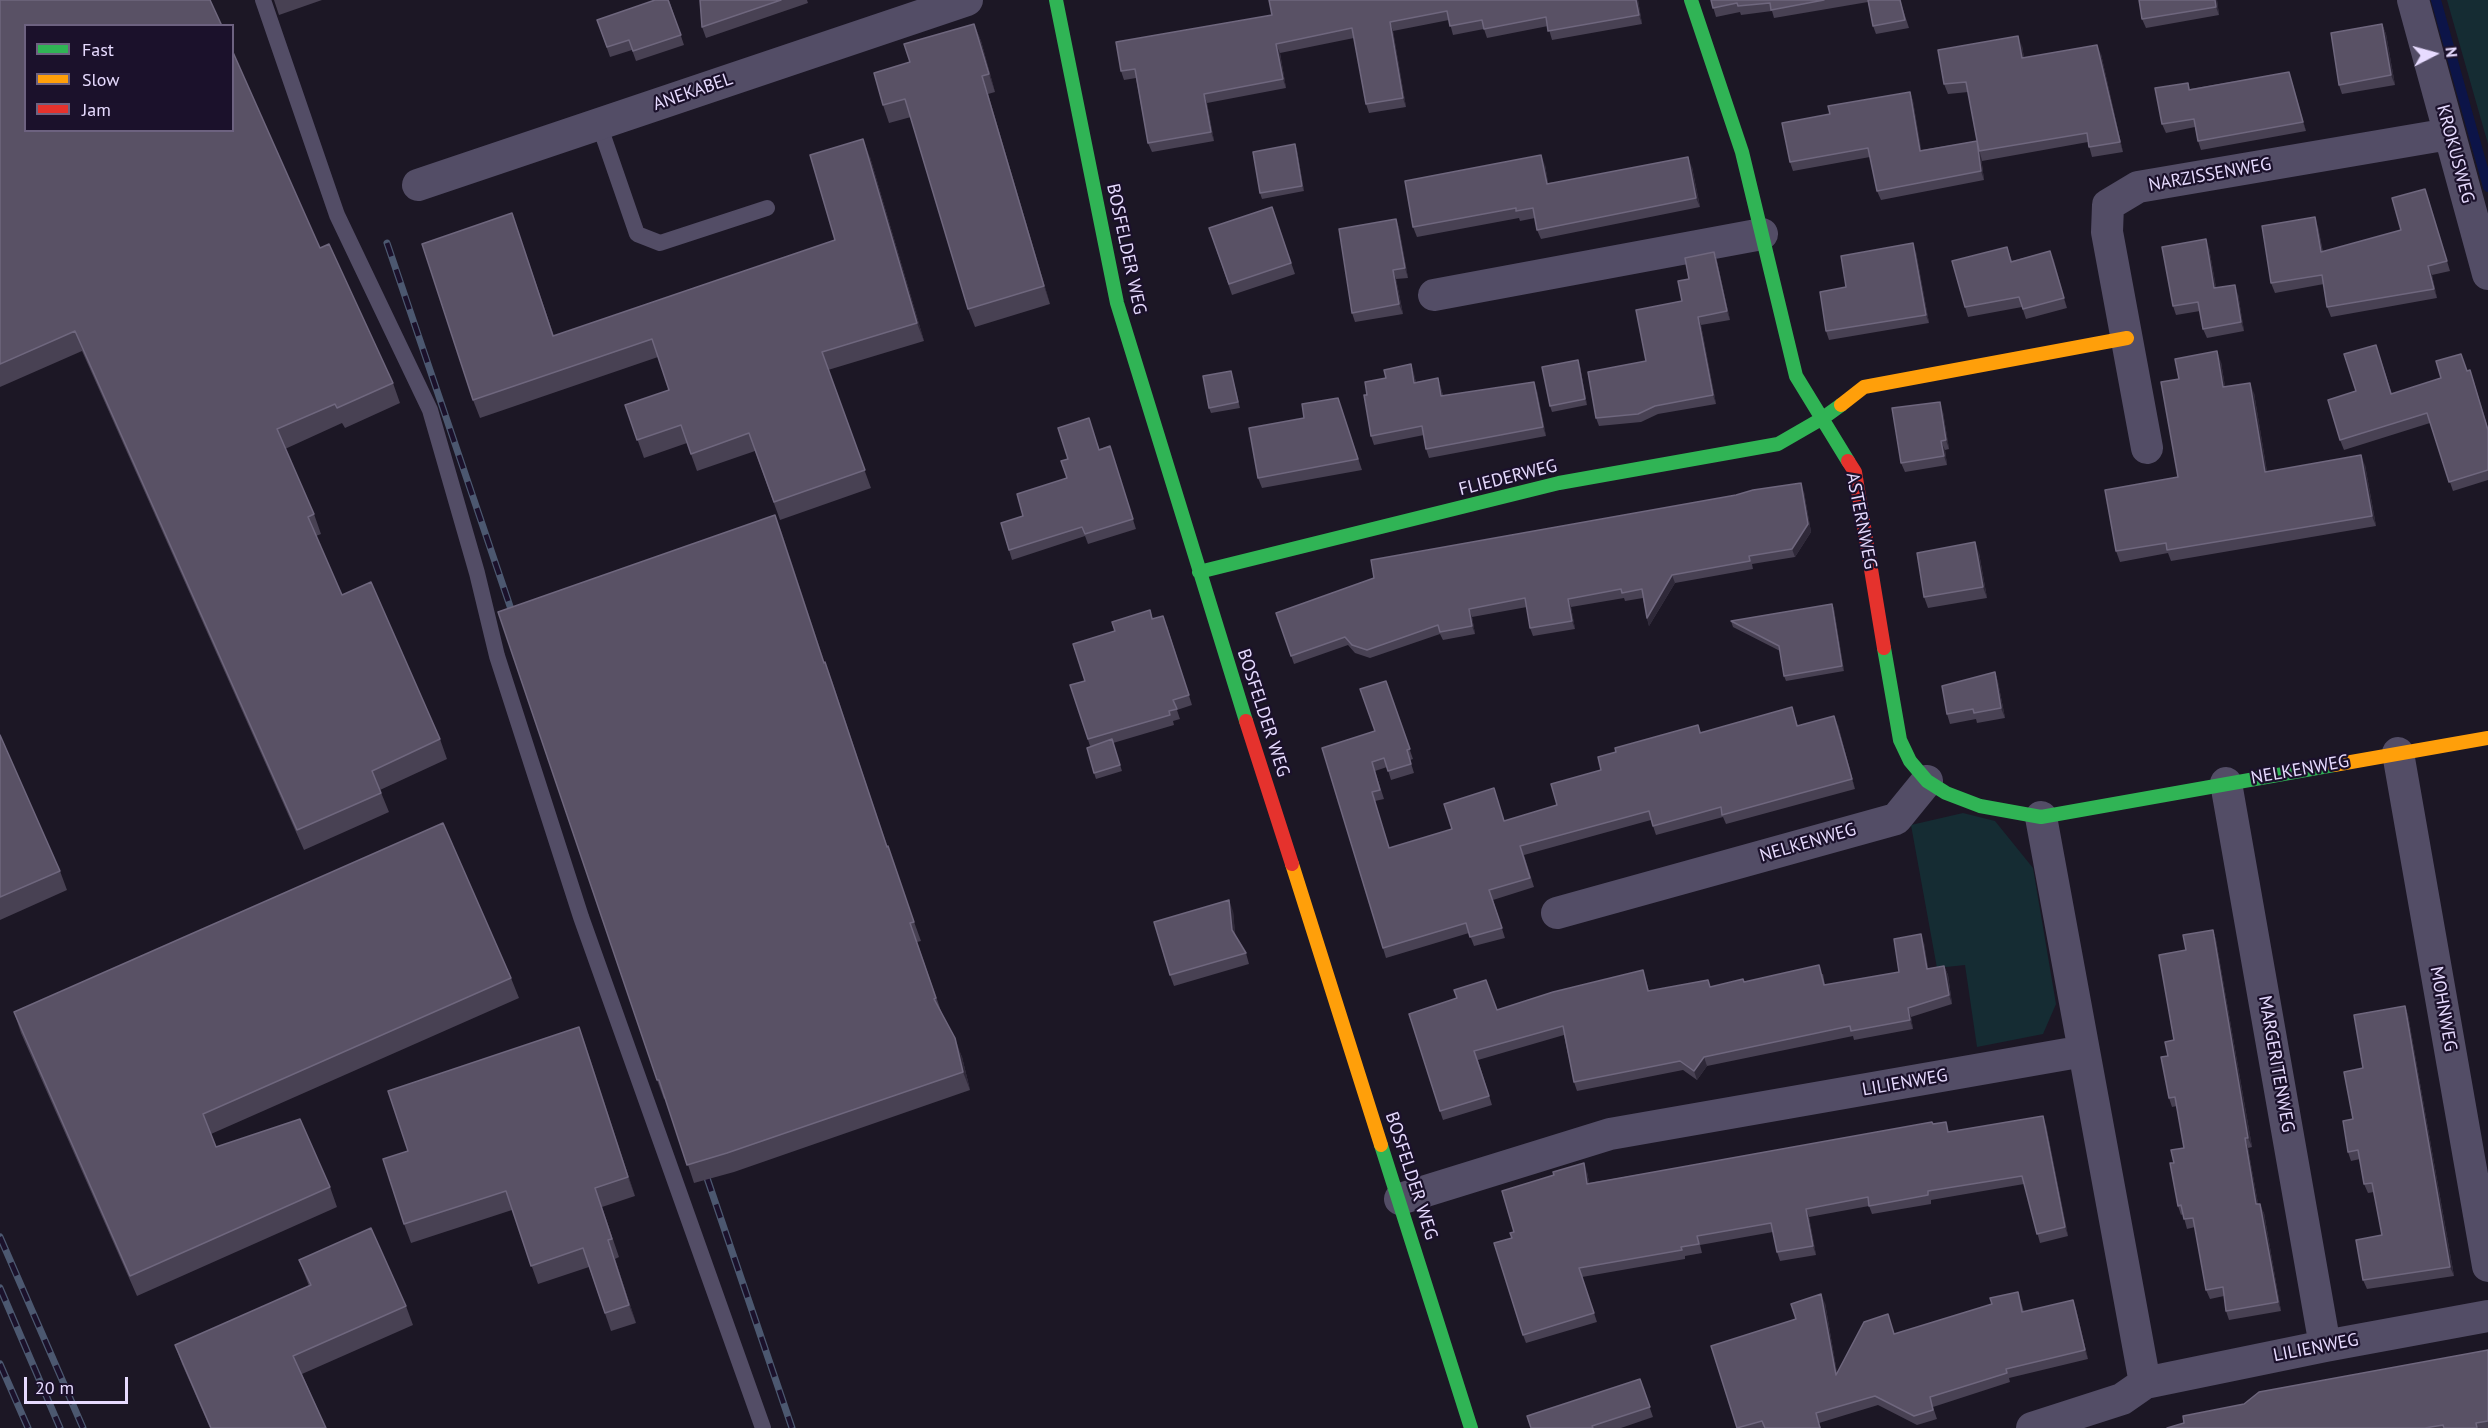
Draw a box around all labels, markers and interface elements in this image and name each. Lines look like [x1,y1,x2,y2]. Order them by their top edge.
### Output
legend [24,24,234,132]
north arrow [2404,24,2464,84]
text: Fast [82,38,114,61]
text: N [2441,46,2462,58]
text: Slow [82,68,120,91]
street label: ANEKABEL [650,68,736,116]
text: Jam [82,98,111,121]
street label: KROKUSWEG [2431,102,2479,206]
street label: NARZISSENWEG [2147,154,2273,196]
street label: BOSFELDER WEG [1102,182,1150,316]
street label: FLIEDERWEG [1457,455,1559,501]
street label: ASTERNWEG [1841,471,1881,571]
street label: BOSFELDER WEG [1232,646,1294,780]
street label: NELKENWEG [2249,751,2351,789]
street label: NELKENWEG [1757,819,1859,867]
street label: MOHNWEG [2425,965,2461,1053]
street label: MARGERITENWEG [2253,994,2299,1134]
street label: LILIENWEG [1861,1065,1949,1101]
street label: BOSFELDER WEG [1380,1109,1442,1243]
street label: LILIENWEG [2272,1329,2360,1367]
scale bar [27,1365,130,1403]
text: 20 m [35,1376,74,1399]

